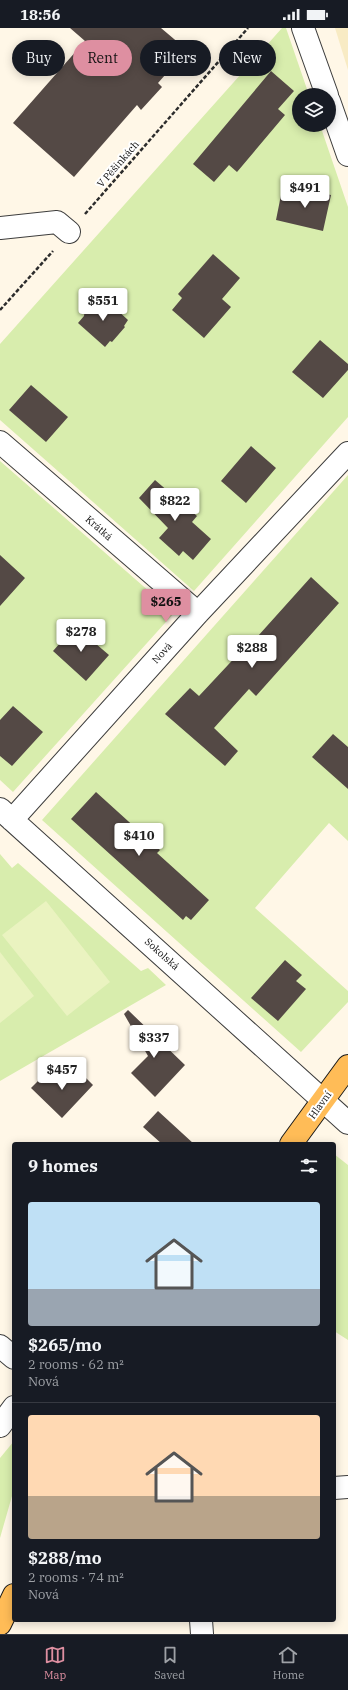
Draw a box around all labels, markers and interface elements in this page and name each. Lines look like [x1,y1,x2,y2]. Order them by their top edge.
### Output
text: 18:56 [20,5,61,24]
chip: Buy [12,40,65,76]
chip: Rent [73,40,132,76]
chip: Filters [140,40,211,76]
chip: New [219,40,276,76]
map controls [292,88,336,132]
button: layers [292,88,336,132]
street label: V Pěšinkách [94,138,142,190]
pin: $491 [281,175,329,209]
text: $491 [289,179,321,196]
pin: $551 [79,288,127,322]
text: $551 [87,292,119,309]
pin: $822 [151,488,199,522]
text: $822 [159,492,191,509]
street label: Krátká [83,513,116,544]
pin: $265 [142,589,190,623]
text: $265 [150,593,182,610]
pin: $278 [57,619,105,653]
text: $278 [65,623,97,640]
pin: $288 [228,635,276,669]
street label: Nová [149,639,175,666]
text: $288 [236,639,268,656]
pin: $410 [115,823,163,857]
text: $410 [123,827,155,844]
street label: Sokolská [142,935,182,973]
pin: $337 [130,1025,178,1059]
text: $337 [138,1029,170,1046]
pin: $457 [38,1057,86,1091]
text: $457 [46,1061,78,1078]
street label: Hlavní [306,1089,334,1121]
text: 9 homes [28,1155,98,1177]
icon: filters [298,1155,320,1177]
icon: home [138,1228,210,1300]
text: $265/mo [28,1334,102,1356]
text: 2 rooms · 62 m² [28,1356,124,1373]
text: Nová [28,1373,59,1390]
icon: home [138,1441,210,1513]
text: $288/mo [28,1547,102,1569]
text: 2 rooms · 74 m² [28,1569,124,1586]
text: Nová [28,1586,59,1603]
tab: Map [44,1644,66,1682]
tab: Saved [154,1644,185,1682]
tab: Home [273,1644,304,1682]

